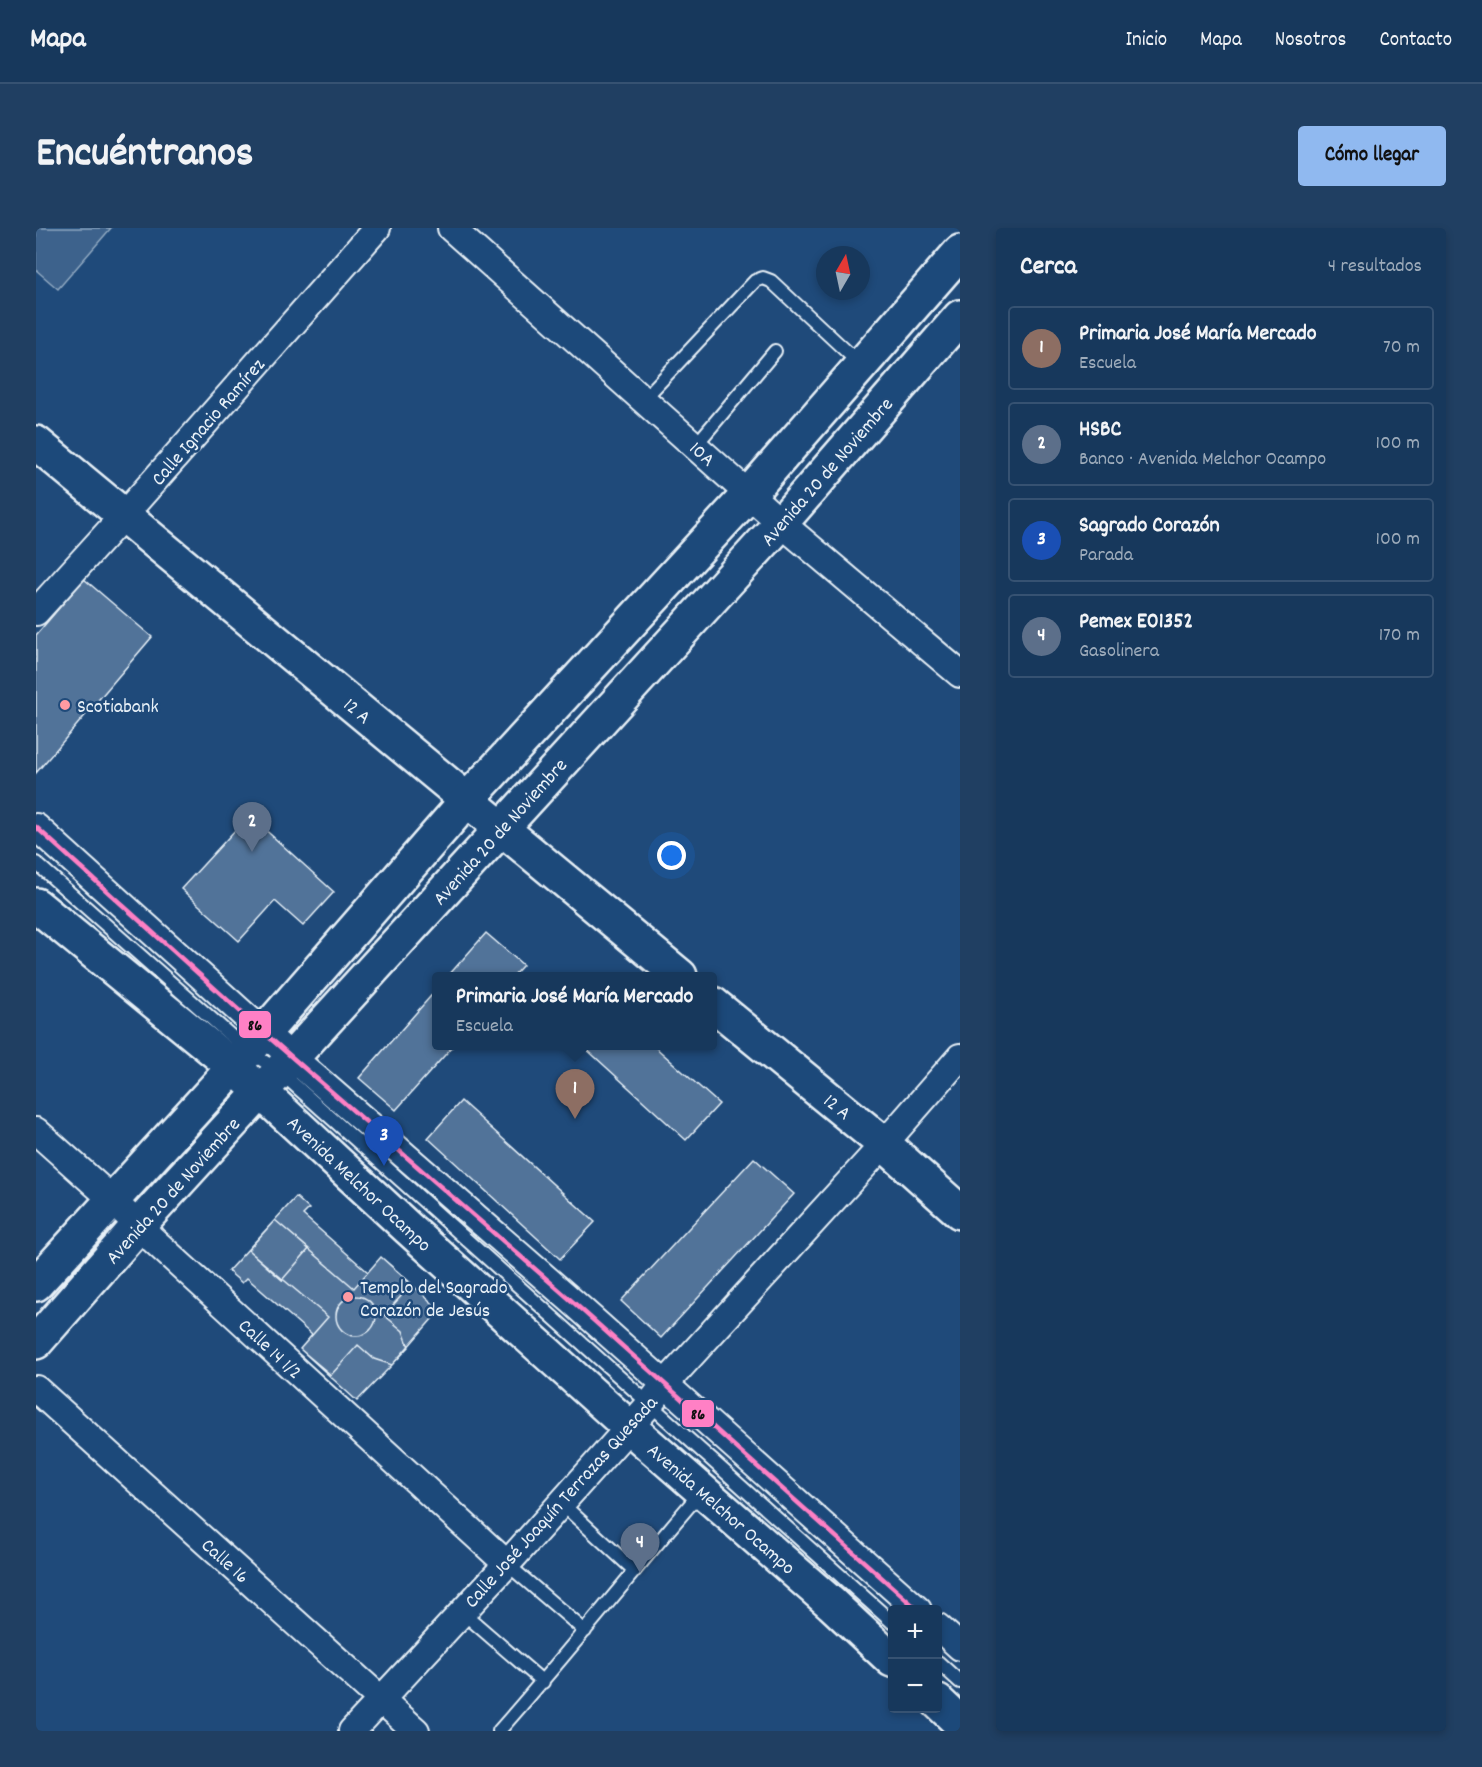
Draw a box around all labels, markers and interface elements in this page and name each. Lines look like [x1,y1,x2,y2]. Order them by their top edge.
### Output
text: Mapa [30,21,86,61]
text: Inicio [1125,26,1167,56]
text: Mapa [1200,26,1242,56]
text: Nosotros [1275,26,1346,56]
text: Contacto [1379,26,1452,56]
text: Encuéntranos [36,126,254,186]
button: Cómo llegar [1298,126,1446,186]
north arrow [816,246,870,300]
text: Cerca [1020,249,1077,286]
text: 4 resultados [1328,253,1422,281]
text: Primaria José María Mercado [1079,319,1317,350]
text: 1 [1039,334,1044,362]
text: 70 m [1383,334,1420,362]
text: Escuela [1079,350,1136,378]
street label: Calle Ignacio Ramírez [146,353,273,493]
street label: Avenida 20 de Noviembre [756,392,901,554]
text: HSBC [1079,415,1121,446]
text: 2 [1037,430,1046,458]
text: 100 m [1376,430,1420,458]
street label: 10A [682,436,720,474]
text: Banco · Avenida Melchor Ocampo [1079,446,1326,474]
text: Sagrado Corazón [1079,511,1220,542]
text: 3 [1037,526,1046,554]
text: 100 m [1376,526,1420,554]
text: Parada [1079,542,1133,570]
text: Pemex E01352 [1079,607,1193,638]
text: 4 [1037,622,1046,650]
text: 170 m [1379,622,1420,650]
text: Gasolinera [1079,638,1159,666]
street label: 12 A [336,692,376,732]
place label: Scotiabank [77,694,159,722]
marker: Scotiabank [58,698,72,712]
street label: Avenida 20 de Noviembre [427,753,575,913]
pin: 2 [232,802,272,852]
your location [657,841,686,870]
popup [432,972,717,1050]
text: Primaria José María Mercado [456,982,693,1013]
line badge: 86 [238,1010,272,1039]
text: Escuela [456,1013,513,1041]
text: 86 [248,1015,262,1038]
pin: 1 [556,1070,594,1119]
street label: 12 A [816,1088,856,1128]
street label: Avenida Melchor Ocampo [279,1111,436,1260]
street label: Avenida 20 de Noviembre [100,1112,248,1272]
pin: 3 [364,1116,404,1166]
place label: Templo del Sagrado Corazón de Jesús [360,1275,508,1326]
marker: Templo del Sagrado Corazón de Jesús [341,1290,355,1304]
street label: Calle 14 1/2 [231,1313,307,1387]
street label: Calle José Joaquín Terrazas Quesada [459,1390,666,1615]
line badge: 86 [681,1399,715,1428]
text: 86 [691,1404,705,1427]
street label: Avenida Melchor Ocampo [640,1438,800,1583]
pin: 4 [620,1524,660,1573]
street label: Calle 16 [194,1533,254,1591]
map controls [888,1605,942,1713]
button: + [888,1605,942,1659]
button: − [888,1659,942,1713]

